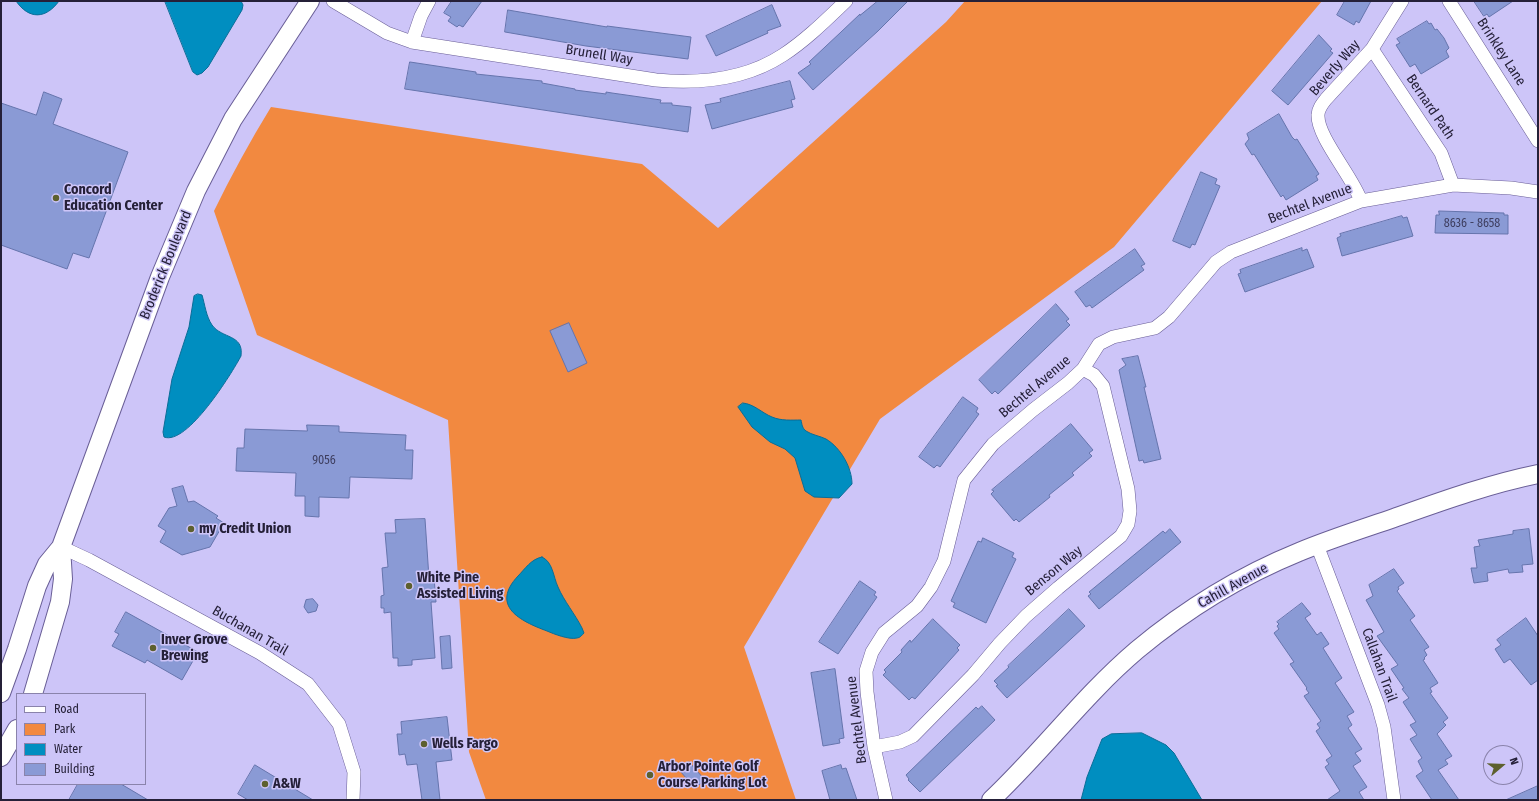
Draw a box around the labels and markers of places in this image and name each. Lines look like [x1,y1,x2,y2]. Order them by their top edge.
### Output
place label: Concord Education Center [64,182,163,214]
marker: Concord Education Center [51,193,61,203]
place label: my Credit Union [199,521,291,537]
marker: my Credit Union [186,524,196,534]
place label: White Pine Assisted Living [417,570,503,602]
marker: White Pine Assisted Living [404,581,414,591]
place label: Inver Grove Brewing [161,632,228,664]
marker: Inver Grove Brewing [148,643,158,653]
place label: Wells Fargo [432,736,498,752]
marker: Wells Fargo [419,739,429,749]
place label: Arbor Pointe Golf Course Parking Lot [658,759,767,792]
marker: Arbor Pointe Golf Course Parking Lot [645,770,655,780]
place label: A&W [273,776,301,792]
marker: A&W [260,779,270,789]

